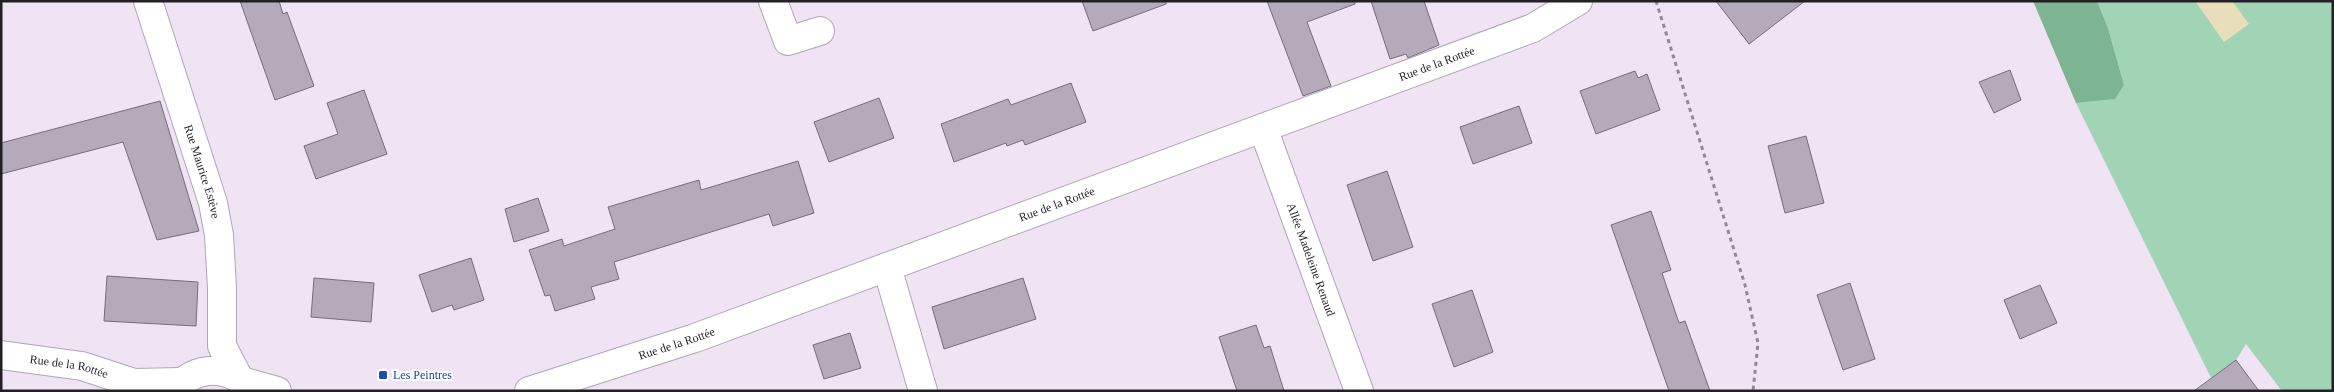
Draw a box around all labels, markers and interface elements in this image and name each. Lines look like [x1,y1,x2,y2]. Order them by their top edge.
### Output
street label: Rue de la Rottée [1397,43,1476,84]
street label: Rue Maurice Estève [181,123,223,220]
street label: Rue de la Rottée [1017,184,1097,225]
street label: Allée Madeleine Renaud [1284,201,1338,318]
street label: Rue de la Rottée [637,324,717,363]
street label: Rue de la Rottée [29,352,110,381]
place label: Les Peintres [393,368,452,382]
marker: Les Peintres [377,369,389,381]

